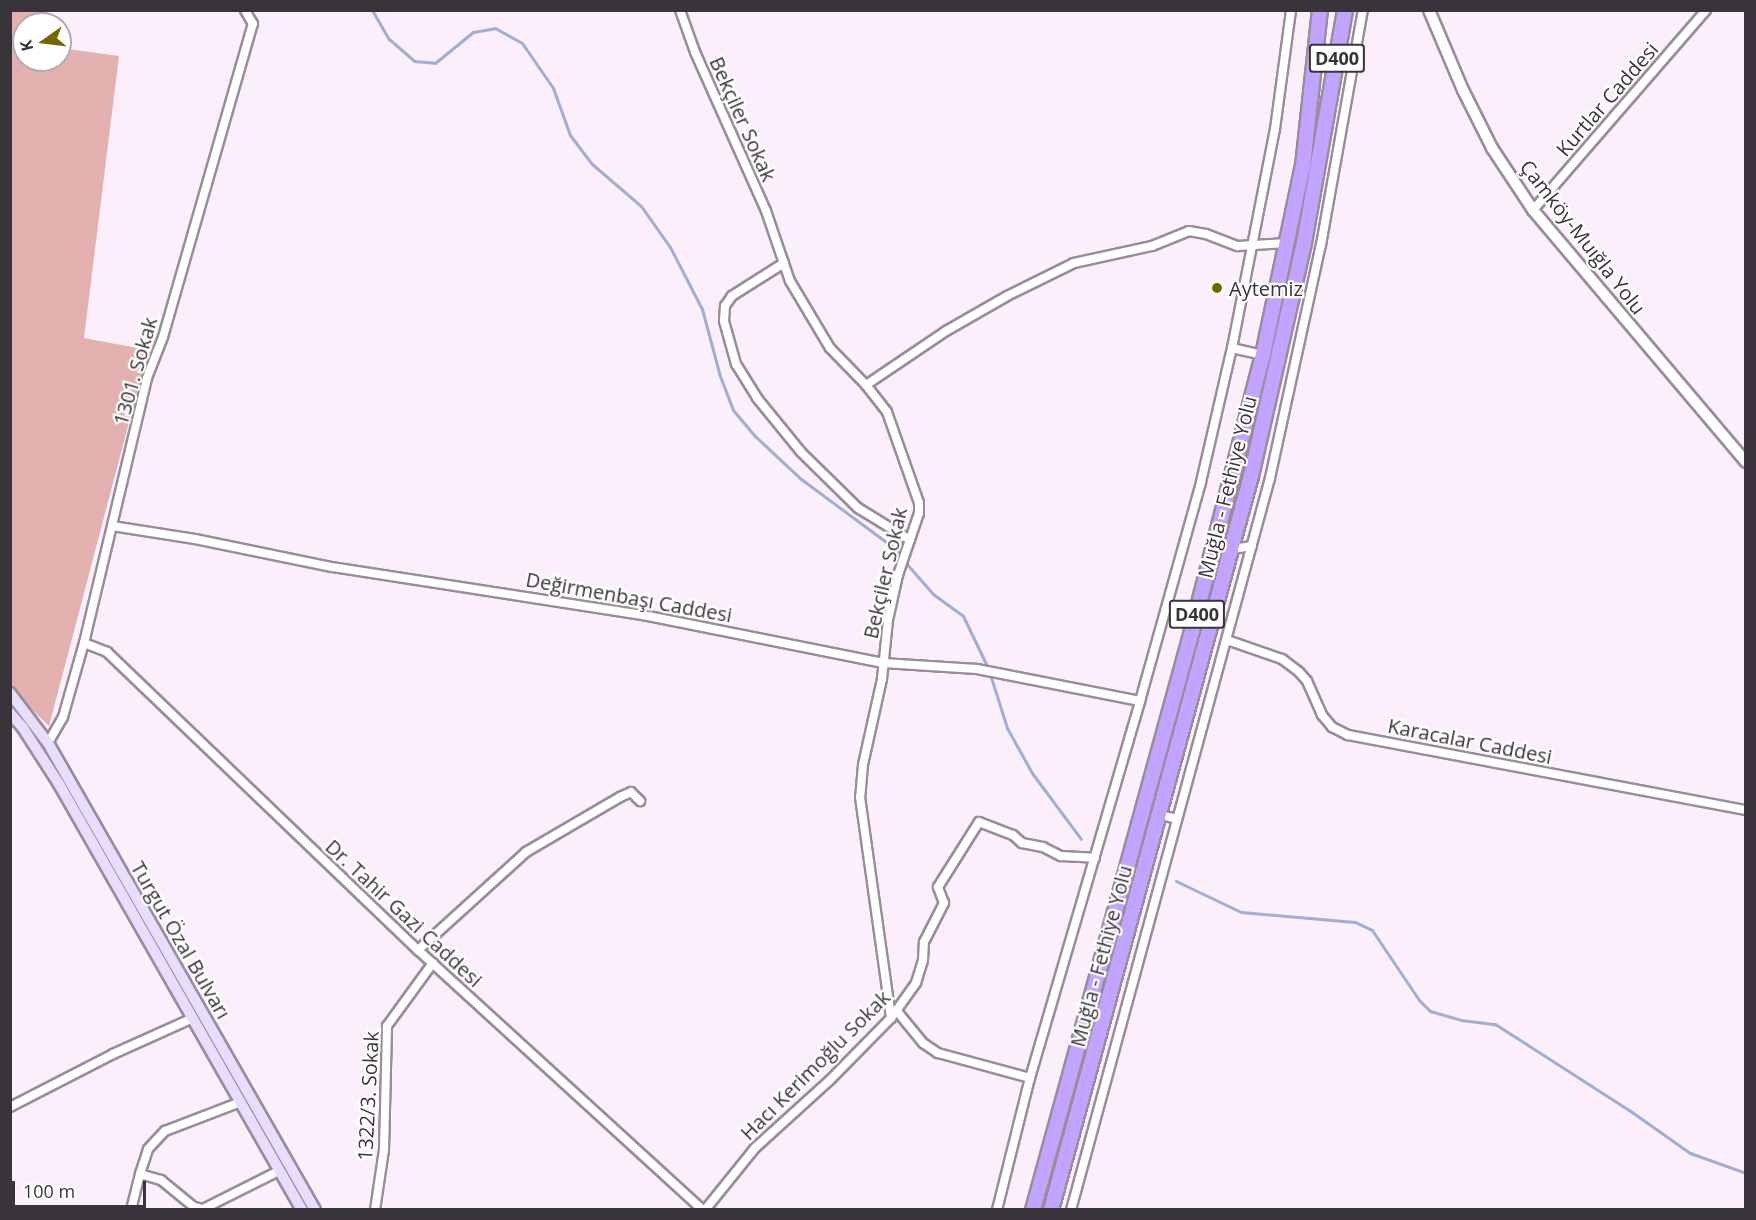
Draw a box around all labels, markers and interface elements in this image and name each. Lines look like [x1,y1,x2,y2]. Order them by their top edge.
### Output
north arrow [12,12,72,72]
street label: Kurtlar Caddesi [1551,37,1663,161]
text: K [15,38,38,54]
road number: D400 [1308,43,1366,73]
street label: Bekçiler Sokak [705,53,781,185]
street label: Çamköy-Muığla Yolu [1515,155,1651,319]
place label: Aytemiz [1229,276,1303,300]
marker: Aytemiz [1210,281,1224,295]
street label: 1301. Sokak [108,314,162,428]
street label: Muğla - Fethiye Yolu [1193,393,1261,581]
street label: Bekçiler Sokak [858,505,912,641]
street label: Değirmenbaşı Caddesi [524,567,734,627]
road number: D400 [1168,599,1226,629]
street label: Karacalar Caddesi [1386,713,1554,769]
street label: Dr. Tahir Gazi Caddesi [321,834,487,992]
street label: Turgut Özal Bulvarı [126,857,236,1023]
street label: Muğla - Fethiye Yolu [1065,863,1137,1049]
street label: Hacı Kerimoğlu Sokak [735,985,895,1145]
street label: 1322/3. Sokak [353,1030,383,1162]
scale bar [15,1169,148,1207]
text: 100 m [23,1179,75,1203]

